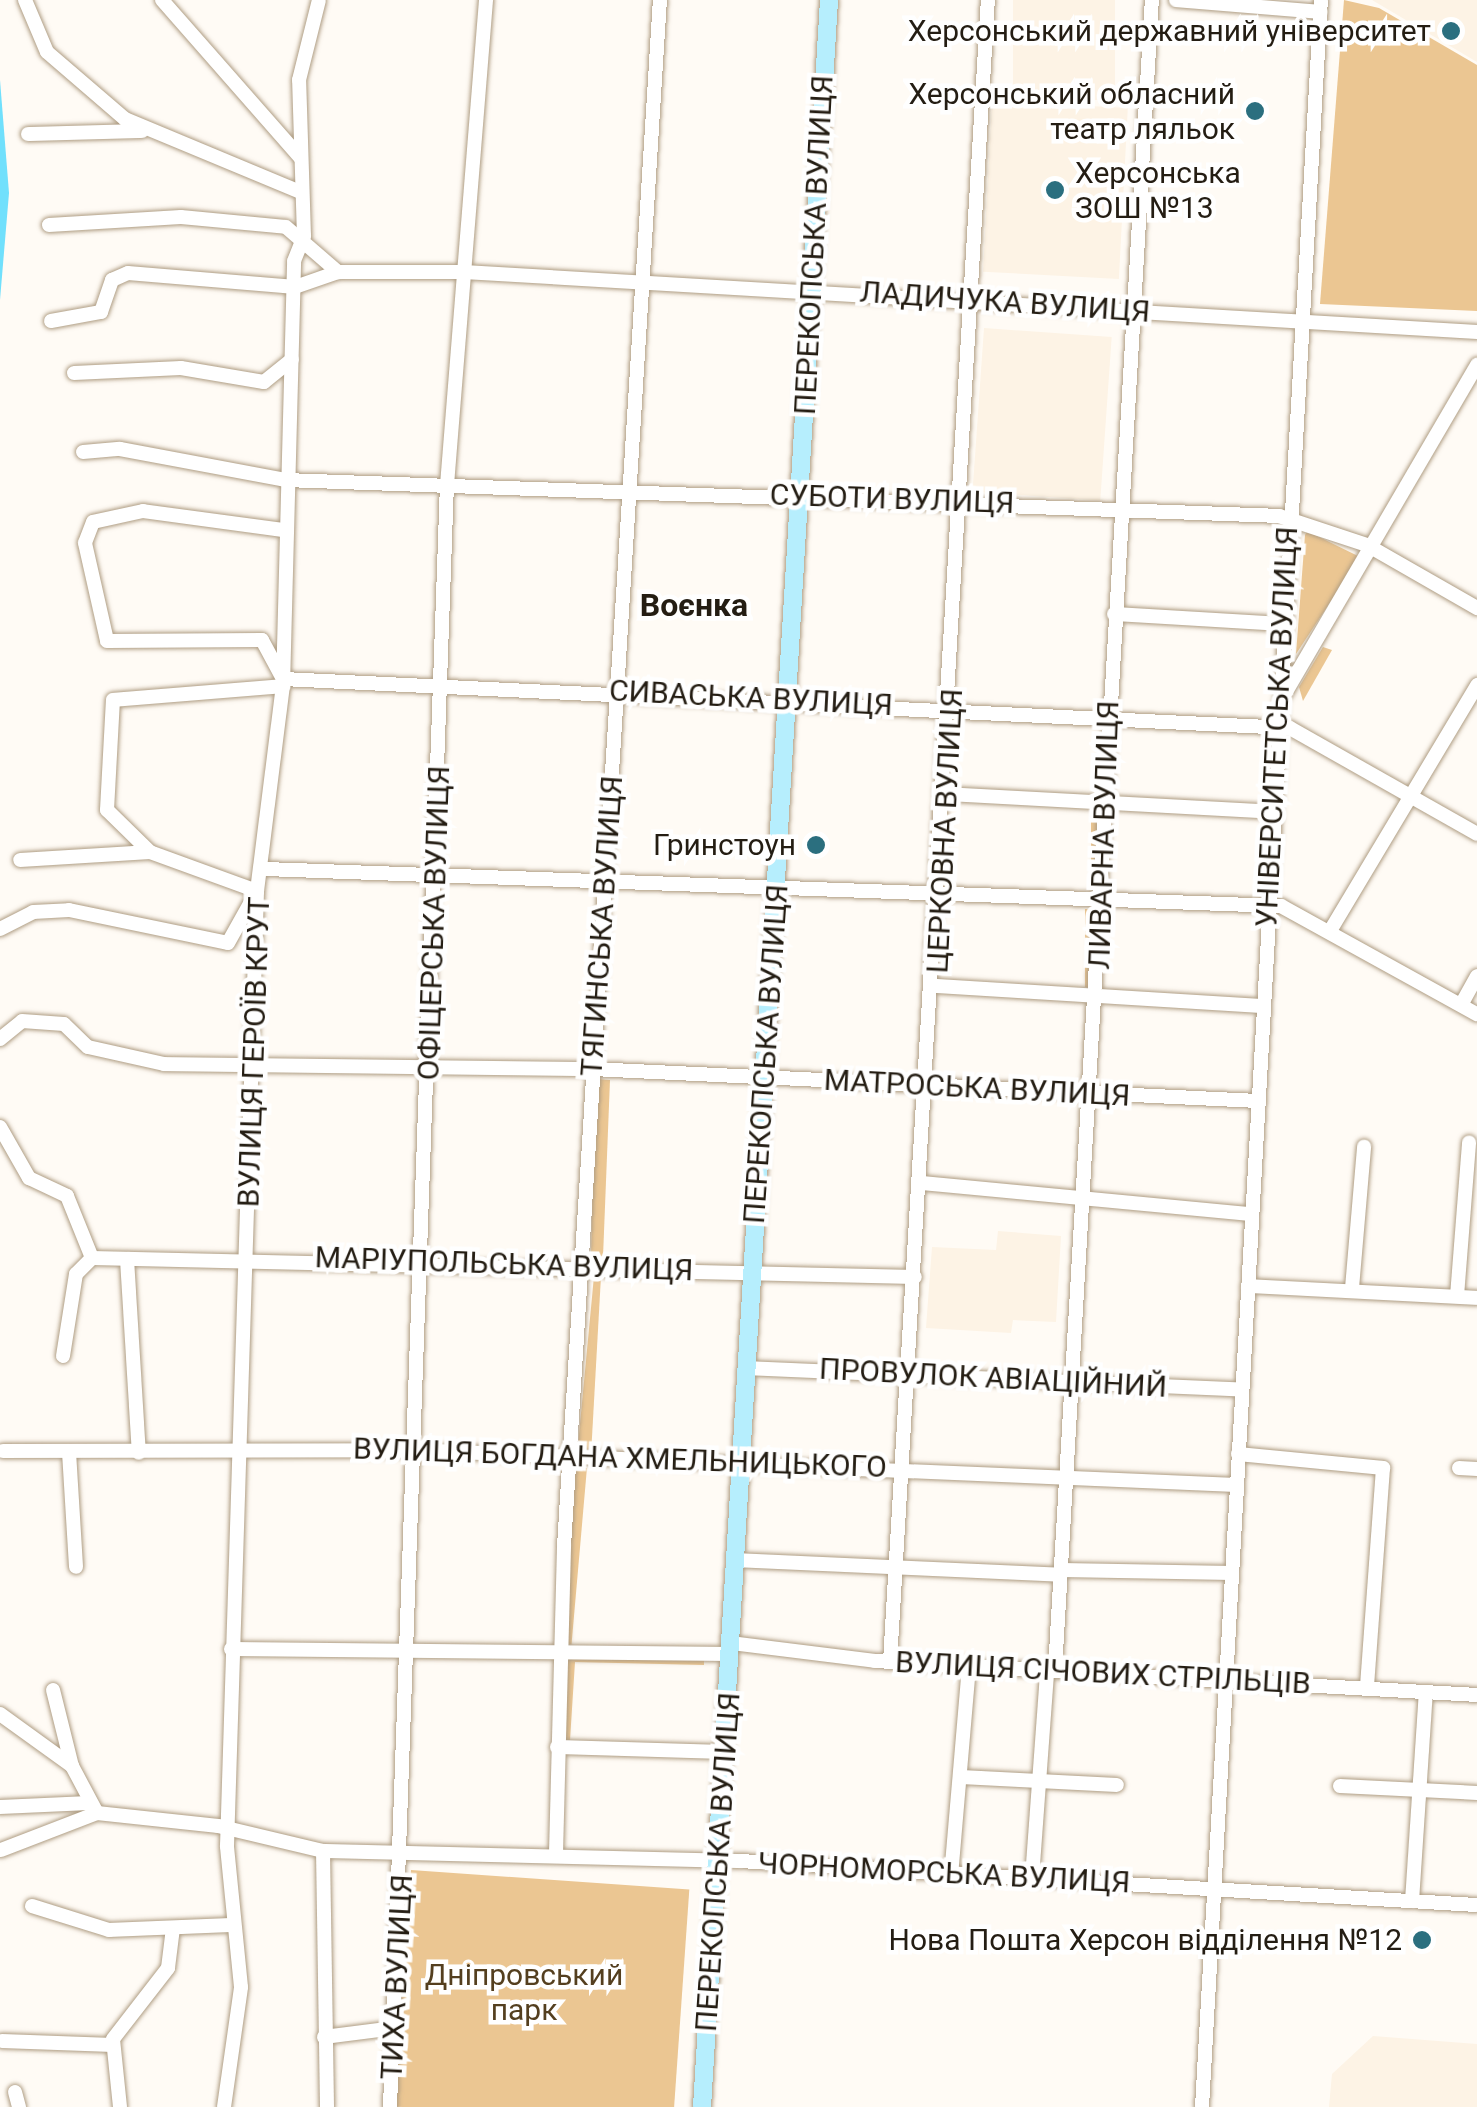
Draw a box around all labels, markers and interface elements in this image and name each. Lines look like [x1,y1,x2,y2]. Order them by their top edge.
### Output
place label: Херсонський державний університет [908,13,1431,49]
marker: Херсонський державний університет [1440,20,1462,42]
street label: ПЕРЕКОПСЬКА ВУЛИЦЯ [787,74,841,416]
place label: Херсонський обласний театр ляльок [908,76,1235,146]
marker: Херсонський обласний театр ляльок [1244,100,1266,122]
place label: Херсонська ЗОШ №13 [1075,155,1241,226]
marker: Херсонська ЗОШ №13 [1044,179,1066,201]
street label: ЛАДИЧУКА ВУЛИЦЯ [859,274,1151,330]
street label: СУБОТИ ВУЛИЦЯ [769,477,1015,521]
street label: УНІВЕРСИТЕТСЬКА ВУЛИЦЯ [1249,526,1305,928]
district label: Воєнка [640,586,748,624]
street label: СИВАСЬКА ВУЛИЦЯ [608,673,894,723]
street label: ЦЕРКОВНА ВУЛИЦЯ [920,688,970,974]
street label: ЛИВАРНА ВУЛИЦЯ [1081,700,1127,970]
street label: ОФІЦЕРСЬКА ВУЛИЦЯ [411,765,457,1081]
street label: ТЯГИНСЬКА ВУЛИЦЯ [574,774,630,1078]
place label: Гринстоун [653,827,796,863]
marker: Гринстоун [805,834,827,856]
street label: ПЕРЕКОПСЬКА ВУЛИЦЯ [736,883,796,1225]
street label: ВУЛИЦЯ ГЕРОЇВ КРУТ [231,896,277,1208]
street label: МАТРОСЬКА ВУЛИЦЯ [823,1062,1131,1114]
street label: МАРІУПОЛЬСЬКА ВУЛИЦЯ [314,1239,694,1289]
street label: ПРОВУЛОК АВІАЦІЙНИЙ [818,1351,1168,1405]
street label: ВУЛИЦЯ БОГДАНА ХМЕЛЬНИЦЬКОГО [353,1431,887,1485]
street label: ВУЛИЦЯ СІЧОВИХ СТРІЛЬЦІВ [894,1644,1312,1702]
street label: ПЕРЕКОПСЬКА ВУЛИЦЯ [688,1691,748,2033]
street label: ЧОРНОМОРСЬКА ВУЛИЦЯ [757,1845,1131,1901]
street label: ТИХА ВУЛИЦЯ [374,1873,420,2081]
place label: Нова Пошта Херсон відділення №12 [889,1922,1402,1958]
marker: Нова Пошта Херсон відділення №12 [1411,1929,1433,1951]
park label: Дніпровський парк [425,1957,623,2028]

